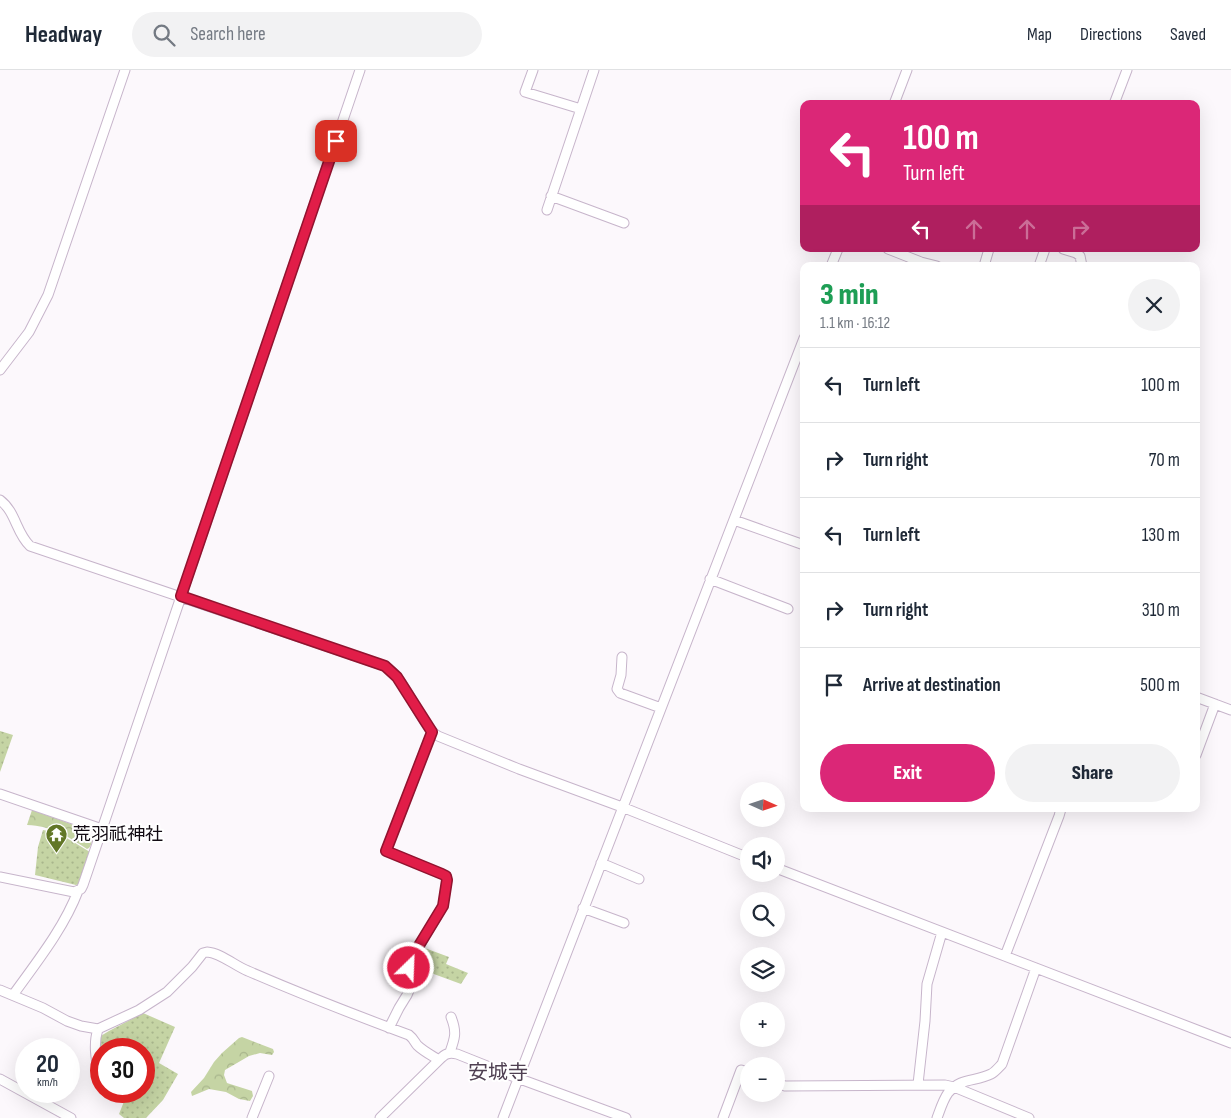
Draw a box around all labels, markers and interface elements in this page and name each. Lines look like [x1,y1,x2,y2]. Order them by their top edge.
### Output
search box [132,12,482,57]
text: Headway [25,20,102,49]
icon: search [150,21,178,49]
text: Search here [190,23,266,46]
text: Map [1027,24,1052,45]
text: Directions [1080,24,1142,45]
text: Saved [1170,24,1206,45]
text: 100 m [903,117,979,160]
pin [315,120,357,162]
icon: left [820,120,885,185]
icon: arrive [322,127,350,155]
text: Turn left [903,160,965,187]
icon: left [907,215,935,243]
icon: ahead [960,215,988,243]
icon: ahead [1013,215,1041,243]
icon: right [1066,215,1094,243]
text: 3 min [820,277,879,313]
button: close [1128,279,1180,331]
text: 1.1 km · 16:12 [820,314,890,333]
icon: left [820,371,848,399]
text: Turn left [863,374,920,397]
text: 100 m [1141,374,1180,397]
icon: right [820,446,848,474]
text: Turn right [863,449,928,472]
text: 70 m [1149,449,1180,472]
icon: left [820,521,848,549]
text: Turn left [863,524,920,547]
text: 130 m [1142,524,1180,547]
icon: right [820,596,848,624]
text: Turn right [863,599,928,622]
text: 310 m [1142,599,1180,622]
icon: arrive [820,671,848,699]
text: Arrive at destination [863,674,1001,697]
text: 500 m [1140,674,1180,697]
button: Exit [820,744,995,802]
button: Share [1005,744,1180,802]
north arrow [740,782,785,828]
map controls [740,782,785,1102]
temple icon: 荒羽祇神社 [45,822,69,853]
place label: 荒羽祇神社 [73,824,163,845]
button: sound [740,837,785,882]
button: search [740,892,785,937]
position arrow [382,941,434,993]
button: layers [740,947,785,992]
button: + [740,1002,785,1047]
speed limit sign: 30 [90,1038,155,1103]
text: 20 [36,1049,59,1080]
button: − [740,1057,785,1102]
district label: 安城寺 [468,1061,528,1085]
text: km/h [37,1075,58,1090]

